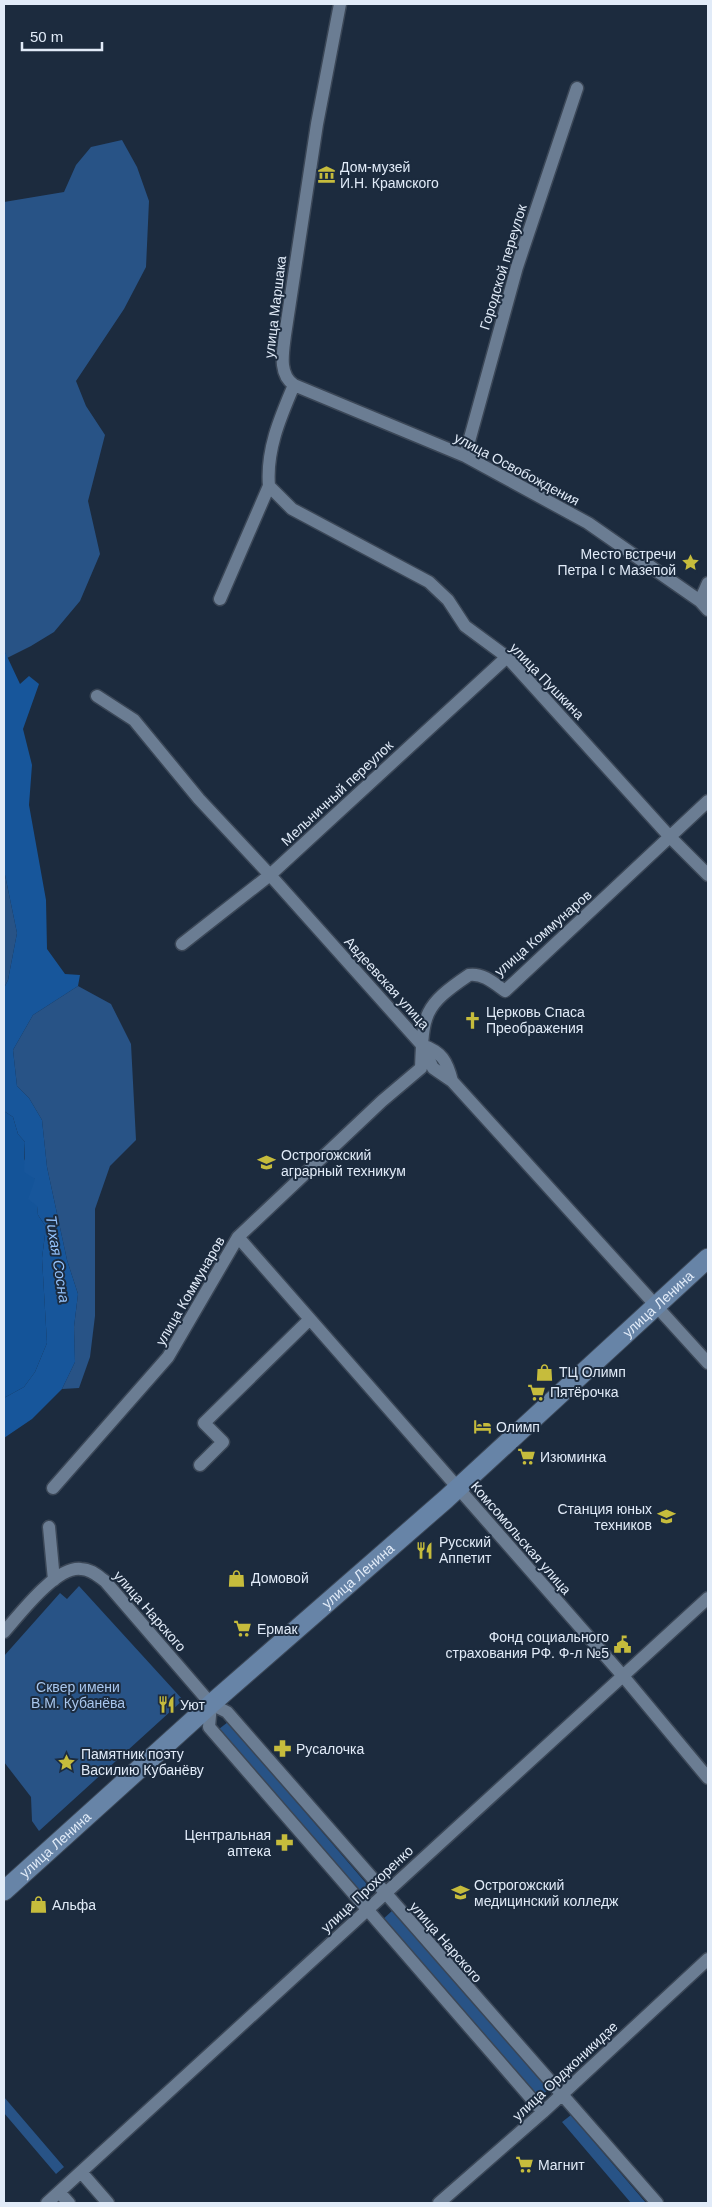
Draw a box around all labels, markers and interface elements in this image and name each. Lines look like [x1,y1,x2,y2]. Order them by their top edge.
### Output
scale bar [22,20,102,52]
text: 50 m [30,28,63,45]
place label: Дом-музей И.Н. Крамского [340,159,439,191]
museum icon: Дом-музей И.Н. Крамского [316,165,336,185]
street label: Городской переулок [476,201,530,332]
street label: улица Маршака [261,255,289,359]
street label: улица Освобождения [452,429,582,509]
place label: Место встречи Петра I с Мазепой [557,546,676,578]
place icon: Место встречи Петра I с Мазепой [680,552,700,572]
street label: улица Пушкина [506,639,588,723]
street label: Мельничный переулок [278,737,397,849]
street label: улица Коммунаров [491,887,595,979]
street label: Авдеевская улица [341,933,433,1033]
place label: Церковь Спаса Преображения [486,1004,585,1036]
church icon: Церковь Спаса Преображения [462,1010,482,1030]
place label: Острогожский аграрный техникум [281,1147,406,1179]
school or university icon: Острогожский аграрный техникум [257,1153,277,1173]
water label: Тихая Сосна [43,1214,73,1304]
street label: улица Коммунаров [152,1234,228,1348]
street label: улица Ленина [619,1267,697,1340]
shop icon: ТЦ Олимп [535,1362,555,1382]
place label: ТЦ Олимп [559,1364,626,1380]
supermarket icon: Пятёрочка [526,1382,546,1402]
place label: Пятёрочка [550,1384,619,1400]
hotel icon: Олимп [472,1417,492,1437]
place label: Олимп [496,1419,540,1435]
supermarket icon: Изюминка [516,1447,536,1467]
place label: Изюминка [540,1449,606,1465]
street label: Комсомольская улица [468,1478,574,1598]
place label: Станция юных техников [558,1501,652,1533]
school or university icon: Станция юных техников [656,1507,676,1527]
place label: Русский Аппетит [439,1534,492,1566]
street label: улица Ленина [319,1540,397,1612]
restaurant icon: Русский Аппетит [415,1540,435,1560]
street label: улица Нарского [111,1567,190,1655]
shop icon: Домовой [227,1568,247,1588]
place label: Домовой [251,1570,309,1586]
supermarket icon: Ермак [233,1619,253,1639]
place label: Ермак [257,1621,299,1637]
place label: Фонд социального страхования РФ. Ф-л №5 [446,1629,609,1661]
public building icon: Фонд социального страхования РФ. Ф-л №5 [613,1635,633,1655]
park label: Сквер имени В.М. Кубанёва [31,1679,125,1711]
restaurant icon: Уют [156,1695,176,1715]
place label: Уют [180,1697,205,1713]
pharmacy icon: Русалочка [272,1739,292,1759]
place label: Русалочка [296,1741,364,1757]
place label: Памятник поэту Василию Кубанёву [81,1746,204,1778]
place icon: Памятник поэту Василию Кубанёву [57,1752,77,1772]
street label: улица Ленина [16,1808,94,1881]
place label: Центральная аптека [185,1827,271,1859]
pharmacy icon: Центральная аптека [275,1833,295,1853]
street label: улица Прохоренко [318,1842,416,1936]
place label: Острогожский медицинский колледж [474,1877,619,1909]
school or university icon: Острогожский медицинский колледж [450,1883,470,1903]
shop icon: Альфа [28,1895,48,1915]
place label: Альфа [52,1897,96,1913]
street label: улица Нарского [407,1898,486,1986]
street label: улица Орджоникидзе [509,2018,621,2124]
supermarket icon: Магнит [514,2155,534,2175]
place label: Магнит [538,2157,585,2173]

